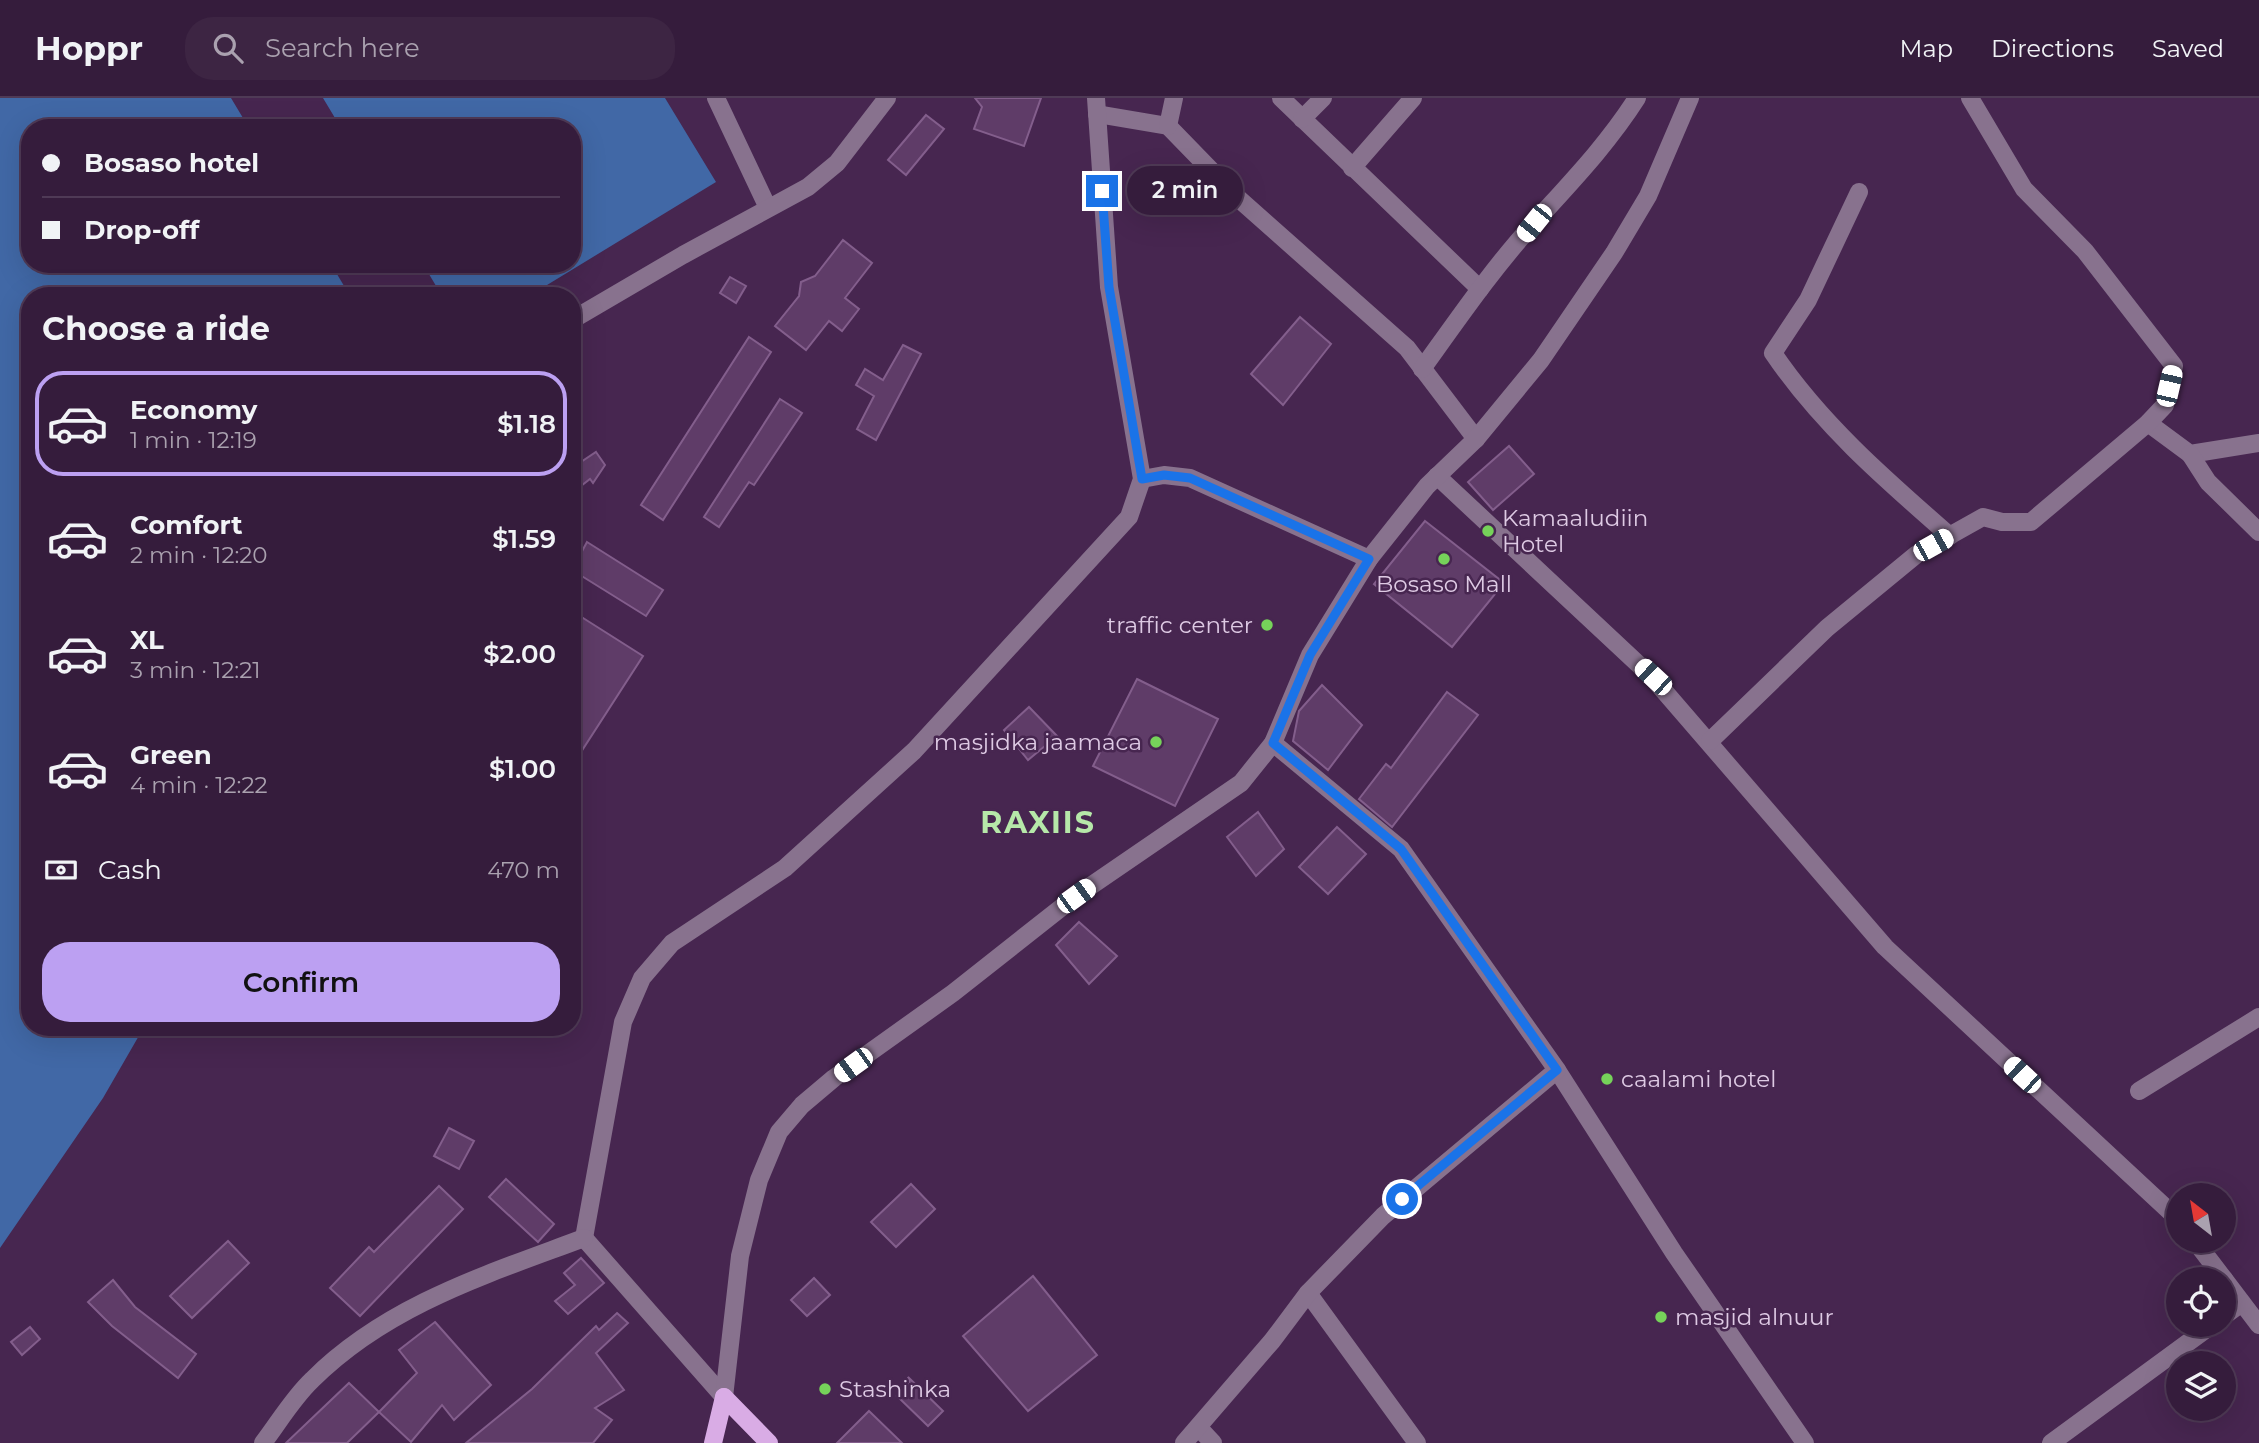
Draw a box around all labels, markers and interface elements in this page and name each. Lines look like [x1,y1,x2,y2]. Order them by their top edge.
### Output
search box [185,17,675,80]
text: Hoppr [35,28,143,68]
icon: search [209,29,247,67]
text: Search here [265,32,420,64]
text: Map [1900,34,1953,63]
text: Directions [1991,34,2114,63]
text: Saved [2152,34,2224,63]
text: Bosaso hotel [84,147,259,179]
callout: 2 min [1126,166,1242,216]
route end [1086,175,1118,207]
text: 2 min [1152,176,1218,204]
car [1513,200,1556,246]
text: Drop-off [84,214,199,246]
text: Choose a ride [42,309,270,348]
car [2155,363,2184,409]
icon: car [46,392,109,455]
text: Economy [130,394,257,426]
text: $1.18 [497,408,556,440]
text: 1 min · 12:19 [130,426,257,454]
place label: Kamaaludiin Hotel [1502,504,1648,558]
icon: car [46,507,109,570]
text: Comfort [130,509,242,541]
text: $1.59 [492,523,556,555]
marker: Kamaaludiin Hotel [1480,523,1496,539]
car [1910,526,1957,564]
text: 2 min · 12:20 [130,541,268,569]
marker: Bosaso Mall [1436,551,1452,567]
place label: Bosaso Mall [1376,570,1512,598]
place label: traffic center [1107,611,1253,639]
marker: traffic center [1259,617,1275,633]
icon: car [46,622,109,685]
text: XL [130,624,164,656]
text: $2.00 [483,638,556,670]
car [1631,655,1676,699]
text: 3 min · 12:21 [130,656,261,684]
place label: masjidka jaamaca [934,728,1142,756]
marker: masjidka jaamaca [1148,734,1164,750]
icon: car [46,737,109,800]
text: Green [130,739,212,771]
text: $1.00 [489,753,556,785]
text: 4 min · 12:22 [130,771,268,799]
district label: RAXIIS [980,804,1096,841]
icon: cash [42,851,80,889]
text: Cash [98,854,162,886]
text: 470 m [487,856,560,884]
car [1053,875,1100,917]
button: Confirm [42,942,560,1022]
car [830,1044,877,1086]
car [2000,1053,2045,1097]
place label: caalami hotel [1621,1065,1776,1093]
marker: caalami hotel [1599,1071,1615,1087]
route start [1386,1183,1418,1215]
north arrow [2166,1183,2236,1253]
map controls [2166,1183,2236,1421]
button: locate [2166,1267,2236,1337]
place label: masjid alnuur [1675,1303,1834,1331]
marker: masjid alnuur [1653,1309,1669,1325]
button: layers [2166,1351,2236,1421]
place label: Stashinka [839,1375,951,1403]
marker: Stashinka [817,1381,833,1397]

